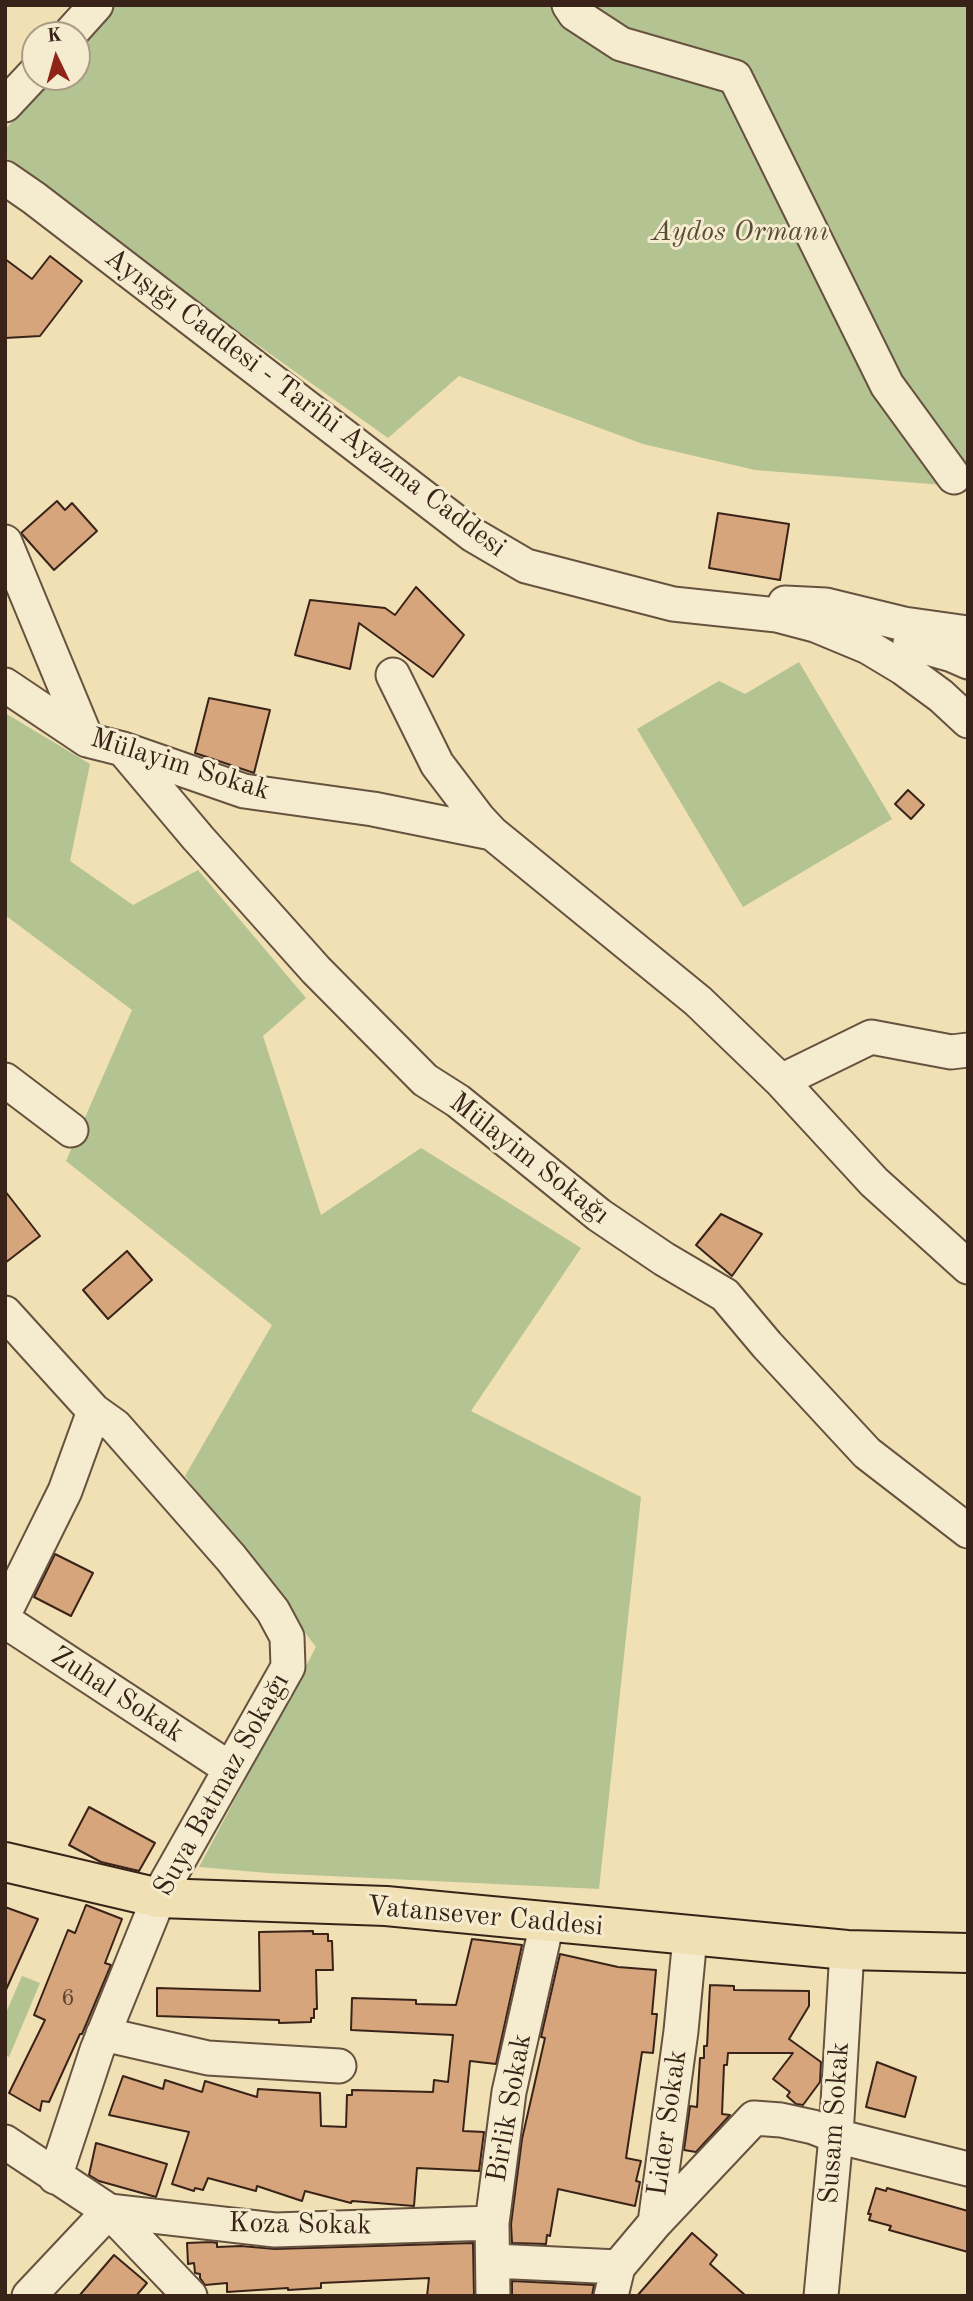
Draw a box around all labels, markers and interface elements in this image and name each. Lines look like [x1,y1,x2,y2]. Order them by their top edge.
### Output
north arrow [21,21,91,91]
text: K [46,26,62,47]
park label: Aydos Ormanı [652,216,828,250]
street label: Ayışığı Caddesi - Tarihi Ayazma Caddesi [98,241,512,565]
street label: Mülayim Sokak [86,722,274,808]
street label: Mülayim Sokağı [442,1086,616,1232]
street label: Zuhal Sokak [44,1640,190,1750]
street label: Suya Batmaz Sokağı [147,1668,297,1902]
street label: Vatansever Caddesi [365,1890,605,1944]
house number: 6 [61,1985,75,2013]
street label: Birlik Sokak [480,2031,540,2185]
street label: Susam Sokak [813,2041,857,2205]
street label: Lider Sokak [641,2048,695,2198]
street label: Koza Sokak [228,2207,372,2243]

